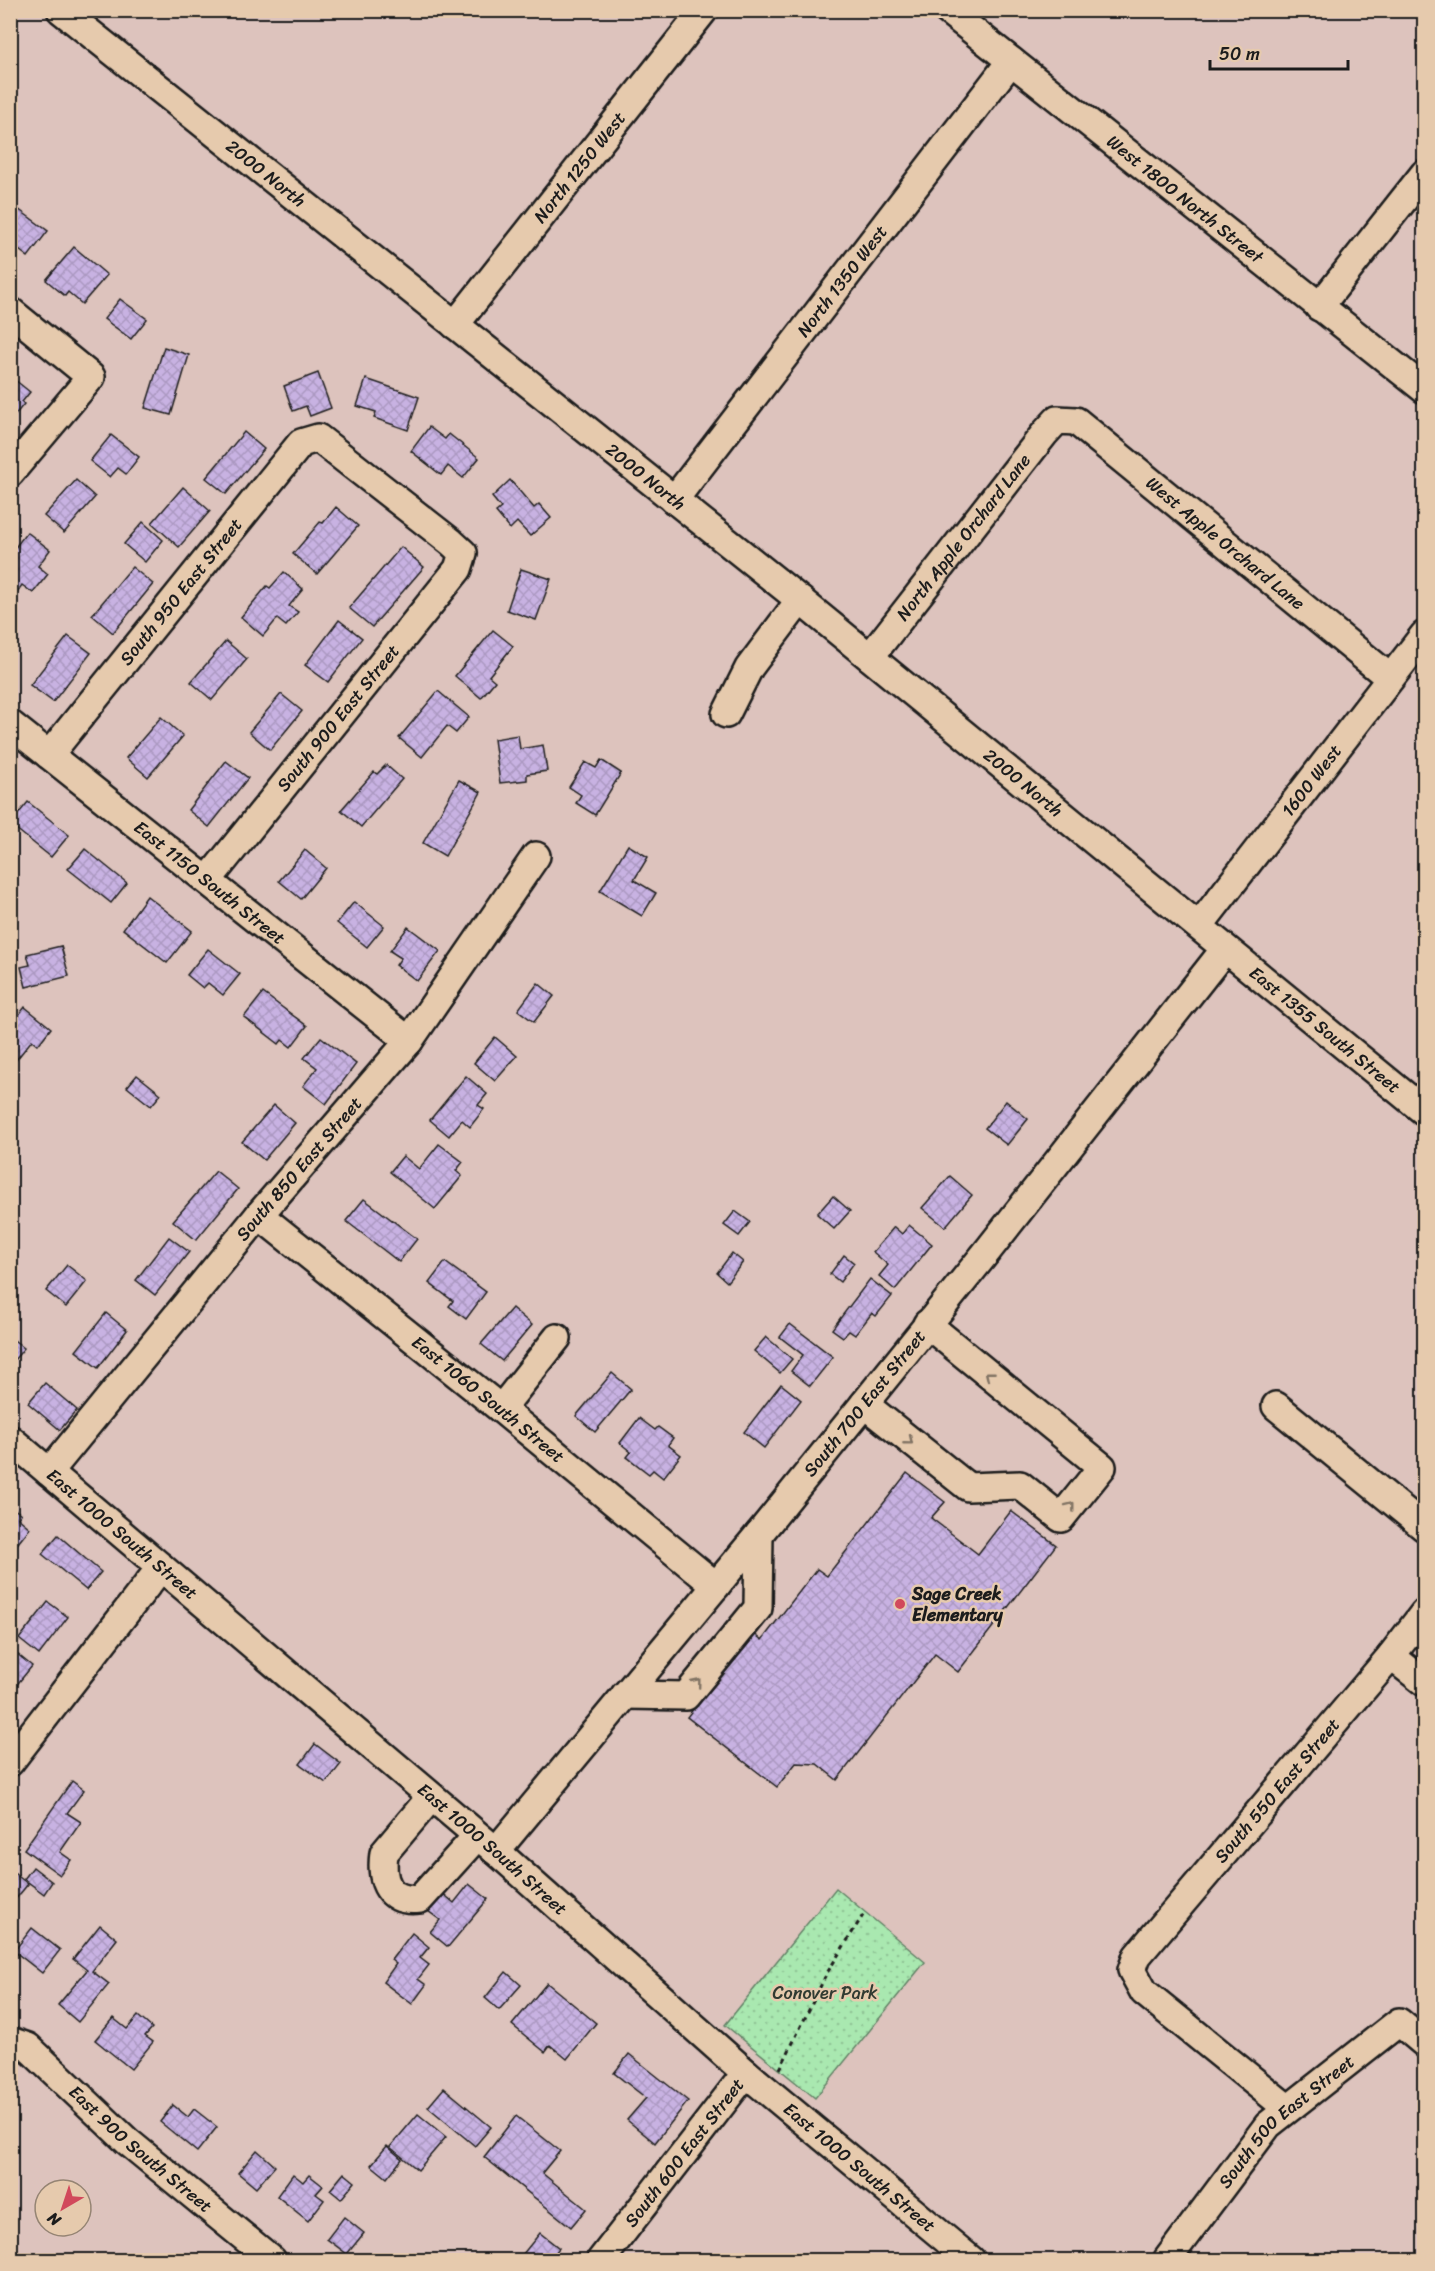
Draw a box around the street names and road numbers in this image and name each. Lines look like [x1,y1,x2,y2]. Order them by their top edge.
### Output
street label: North 1250 West [525,104,634,230]
street label: West 1800 North Street [1099,126,1271,272]
street label: 2000 North [218,131,313,216]
street label: North 1350 West [788,218,896,344]
street label: 2000 North [598,434,693,519]
street label: North Apple Orchard Lane [888,446,1039,628]
street label: West Apple Orchard Lane [1138,468,1312,618]
street label: South 950 East Street [111,510,251,673]
street label: South 900 East Street [268,637,408,799]
street label: 1600 West [1273,737,1350,824]
street label: 2000 North [976,740,1070,825]
street label: East 1150 South Street [127,812,293,953]
street label: East 1355 South Street [1242,958,1408,1102]
street label: South 850 East Street [228,1089,371,1248]
street label: South 700 East Street [795,1322,934,1484]
street label: East 1060 South Street [404,1327,572,1471]
street label: East 1000 South Street [39,1460,205,1608]
street label: South 550 East Street [1206,1710,1348,1870]
street label: East 1000 South Street [410,1774,575,1924]
street label: South 500 East Street [1210,2046,1362,2195]
street label: South 600 East Street [616,2071,753,2234]
street label: East 900 South Street [61,2077,220,2221]
street label: East 1000 South Street [776,2094,943,2241]

